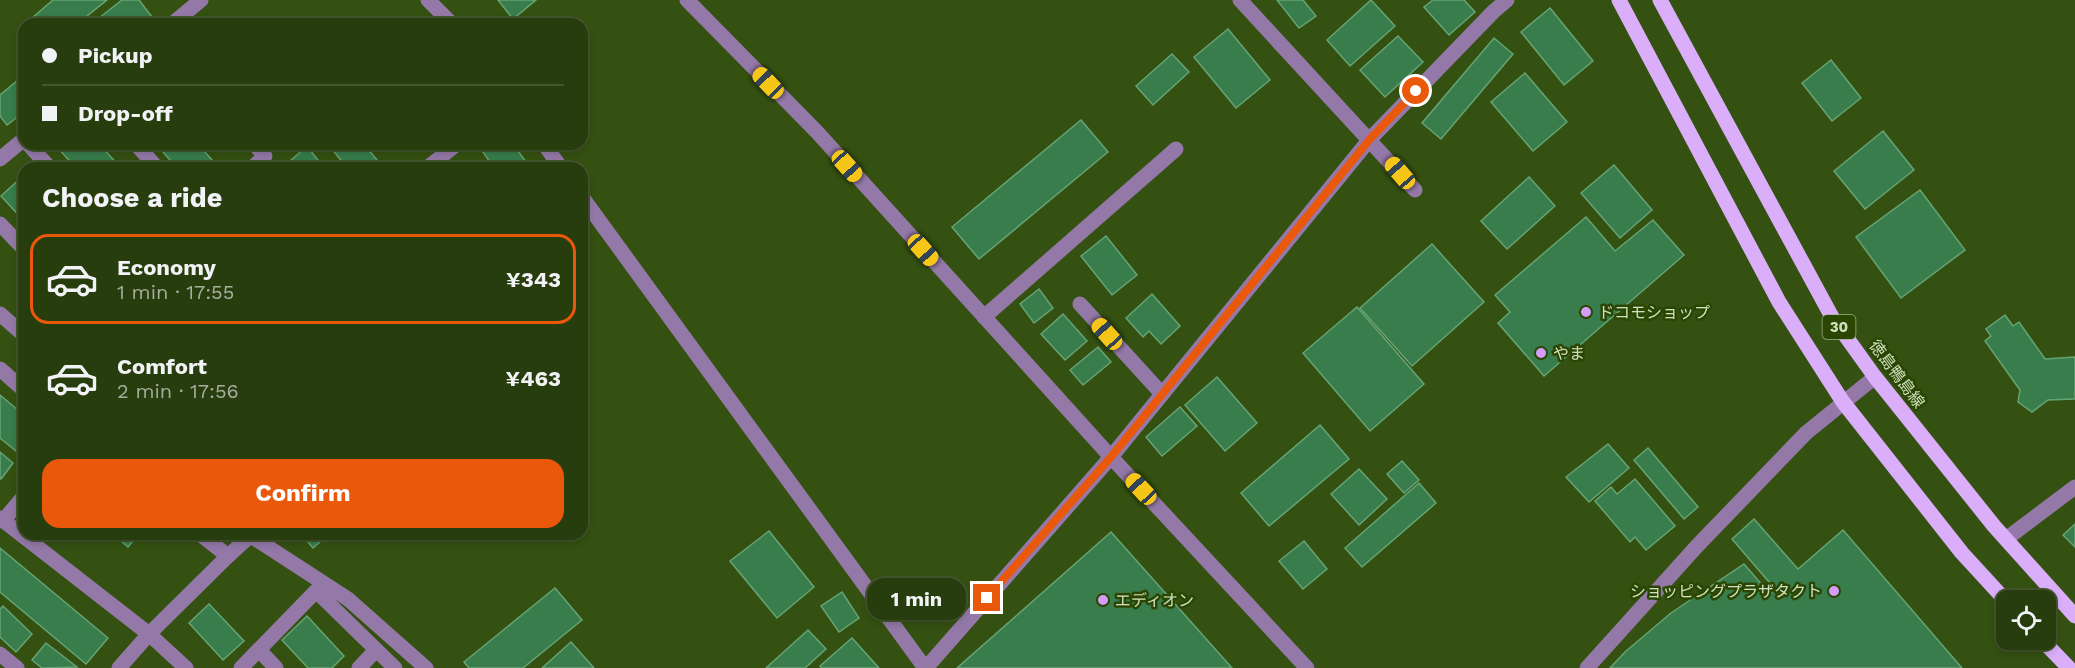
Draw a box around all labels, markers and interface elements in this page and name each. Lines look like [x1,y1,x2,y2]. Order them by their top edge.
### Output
text: Pickup [78,43,153,68]
car [749,64,787,102]
route start [1402,77,1429,104]
text: Drop-off [78,101,173,126]
car [828,147,866,185]
car [1381,154,1419,192]
text: Choose a ride [42,182,222,214]
car [904,231,942,269]
icon: car [45,252,99,306]
text: Economy [117,255,216,280]
text: ¥343 [506,267,561,292]
text: 1 min · 17:55 [117,280,234,304]
place label: ドコモショップ [1598,303,1710,322]
marker: ドコモショップ [1579,305,1593,319]
car [1088,315,1126,353]
road number: 30 [1822,315,1856,339]
street label: 徳島鴨島線 [1865,336,1929,412]
place label: やま [1553,344,1585,363]
marker: やま [1534,346,1548,360]
icon: car [45,351,99,405]
text: Comfort [117,354,207,379]
text: ¥463 [506,366,561,391]
text: 2 min · 17:56 [117,379,239,403]
button: Confirm [42,459,564,528]
car [1122,470,1160,508]
callout: 1 min [867,577,966,619]
place label: ショッピングプラザタクト [1630,582,1822,601]
route end [973,584,1000,611]
marker: ショッピングプラザタクト [1827,584,1841,598]
text: 1 min [891,587,942,611]
map controls [1996,590,2056,650]
button: locate [1996,590,2056,650]
place label: エディオン [1115,591,1194,610]
marker: エディオン [1096,593,1110,607]

